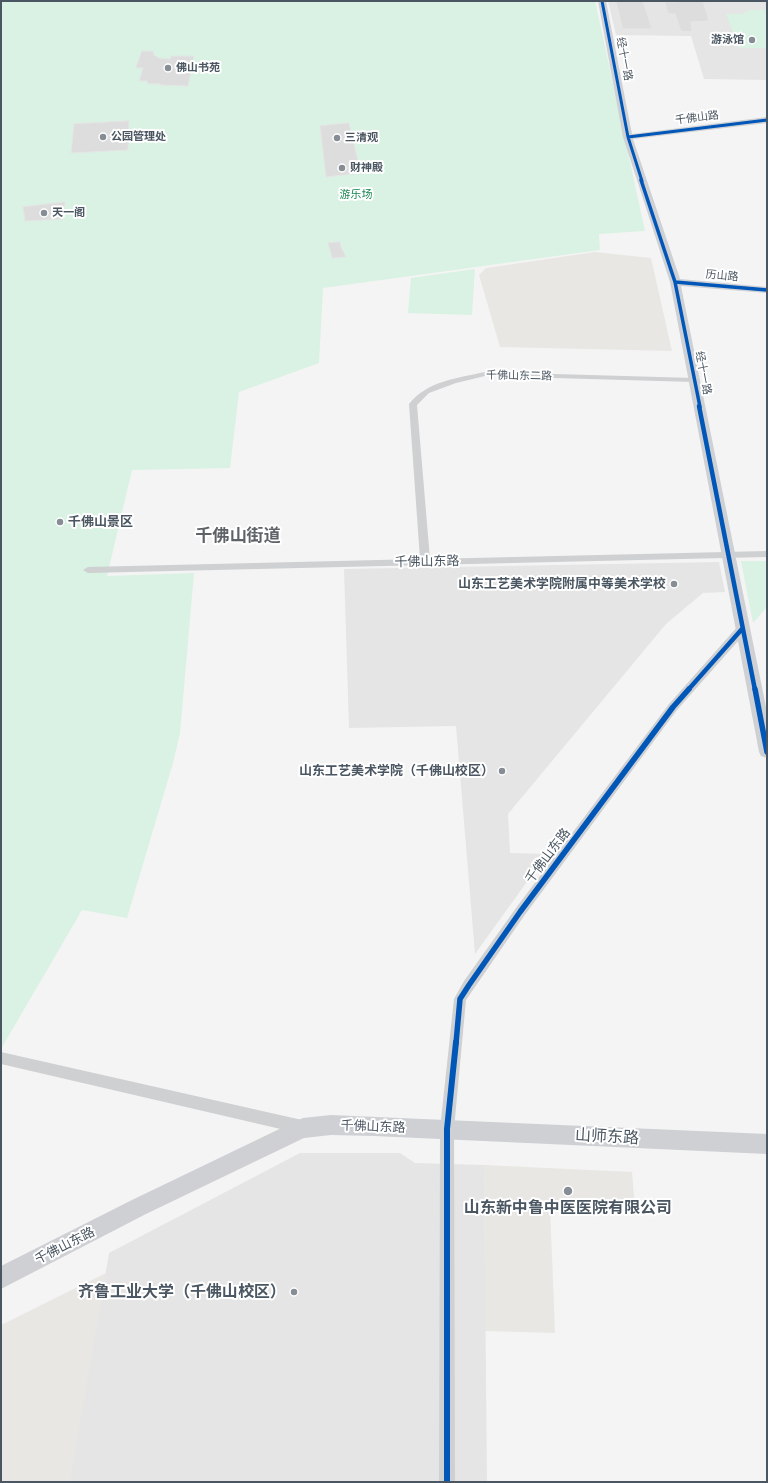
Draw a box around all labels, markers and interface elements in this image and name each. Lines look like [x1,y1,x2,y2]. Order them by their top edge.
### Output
place label: 游泳馆 [711,33,744,47]
marker: 游泳馆 [747,35,757,45]
street label: 经十一路 [613,36,635,82]
place label: 佛山书苑 [176,61,220,75]
marker: 佛山书苑 [163,63,173,73]
street label: 千佛山路 [674,109,720,127]
place label: 公园管理处 [111,130,166,144]
place label: 三清观 [345,131,378,145]
marker: 公园管理处 [98,132,108,142]
marker: 三清观 [332,133,342,143]
place label: 财神殿 [350,161,383,175]
marker: 财神殿 [337,163,347,173]
park label: 游乐场 [340,188,372,202]
place label: 天一阁 [52,206,85,220]
marker: 天一阁 [39,208,49,218]
street label: 历山路 [705,268,739,284]
street label: 经十一路 [692,350,714,396]
street label: 千佛山东二路 [486,369,552,383]
place label: 千佛山景区 [68,514,133,530]
marker: 千佛山景区 [55,517,65,527]
district label: 千佛山街道 [196,526,280,546]
street label: 千佛山东路 [394,554,460,570]
place label: 山东工艺美术学院附属中等美术学校 [458,576,666,592]
marker: 山东工艺美术学院附属中等美术学校 [669,579,679,589]
place label: 山东工艺美术学院（千佛山校区） [299,763,494,779]
marker: 山东工艺美术学院（千佛山校区） [497,766,507,776]
street label: 千佛山东路 [522,825,574,887]
street label: 千佛山东路 [340,1118,406,1136]
street label: 山师东路 [575,1126,639,1148]
marker: 山东新中鲁中医医院有限公司 [562,1185,574,1197]
place label: 山东新中鲁中医医院有限公司 [464,1198,672,1218]
street label: 千佛山东路 [33,1224,97,1268]
place label: 齐鲁工业大学（千佛山校区） [78,1282,286,1302]
marker: 齐鲁工业大学（千佛山校区） [289,1287,299,1297]

